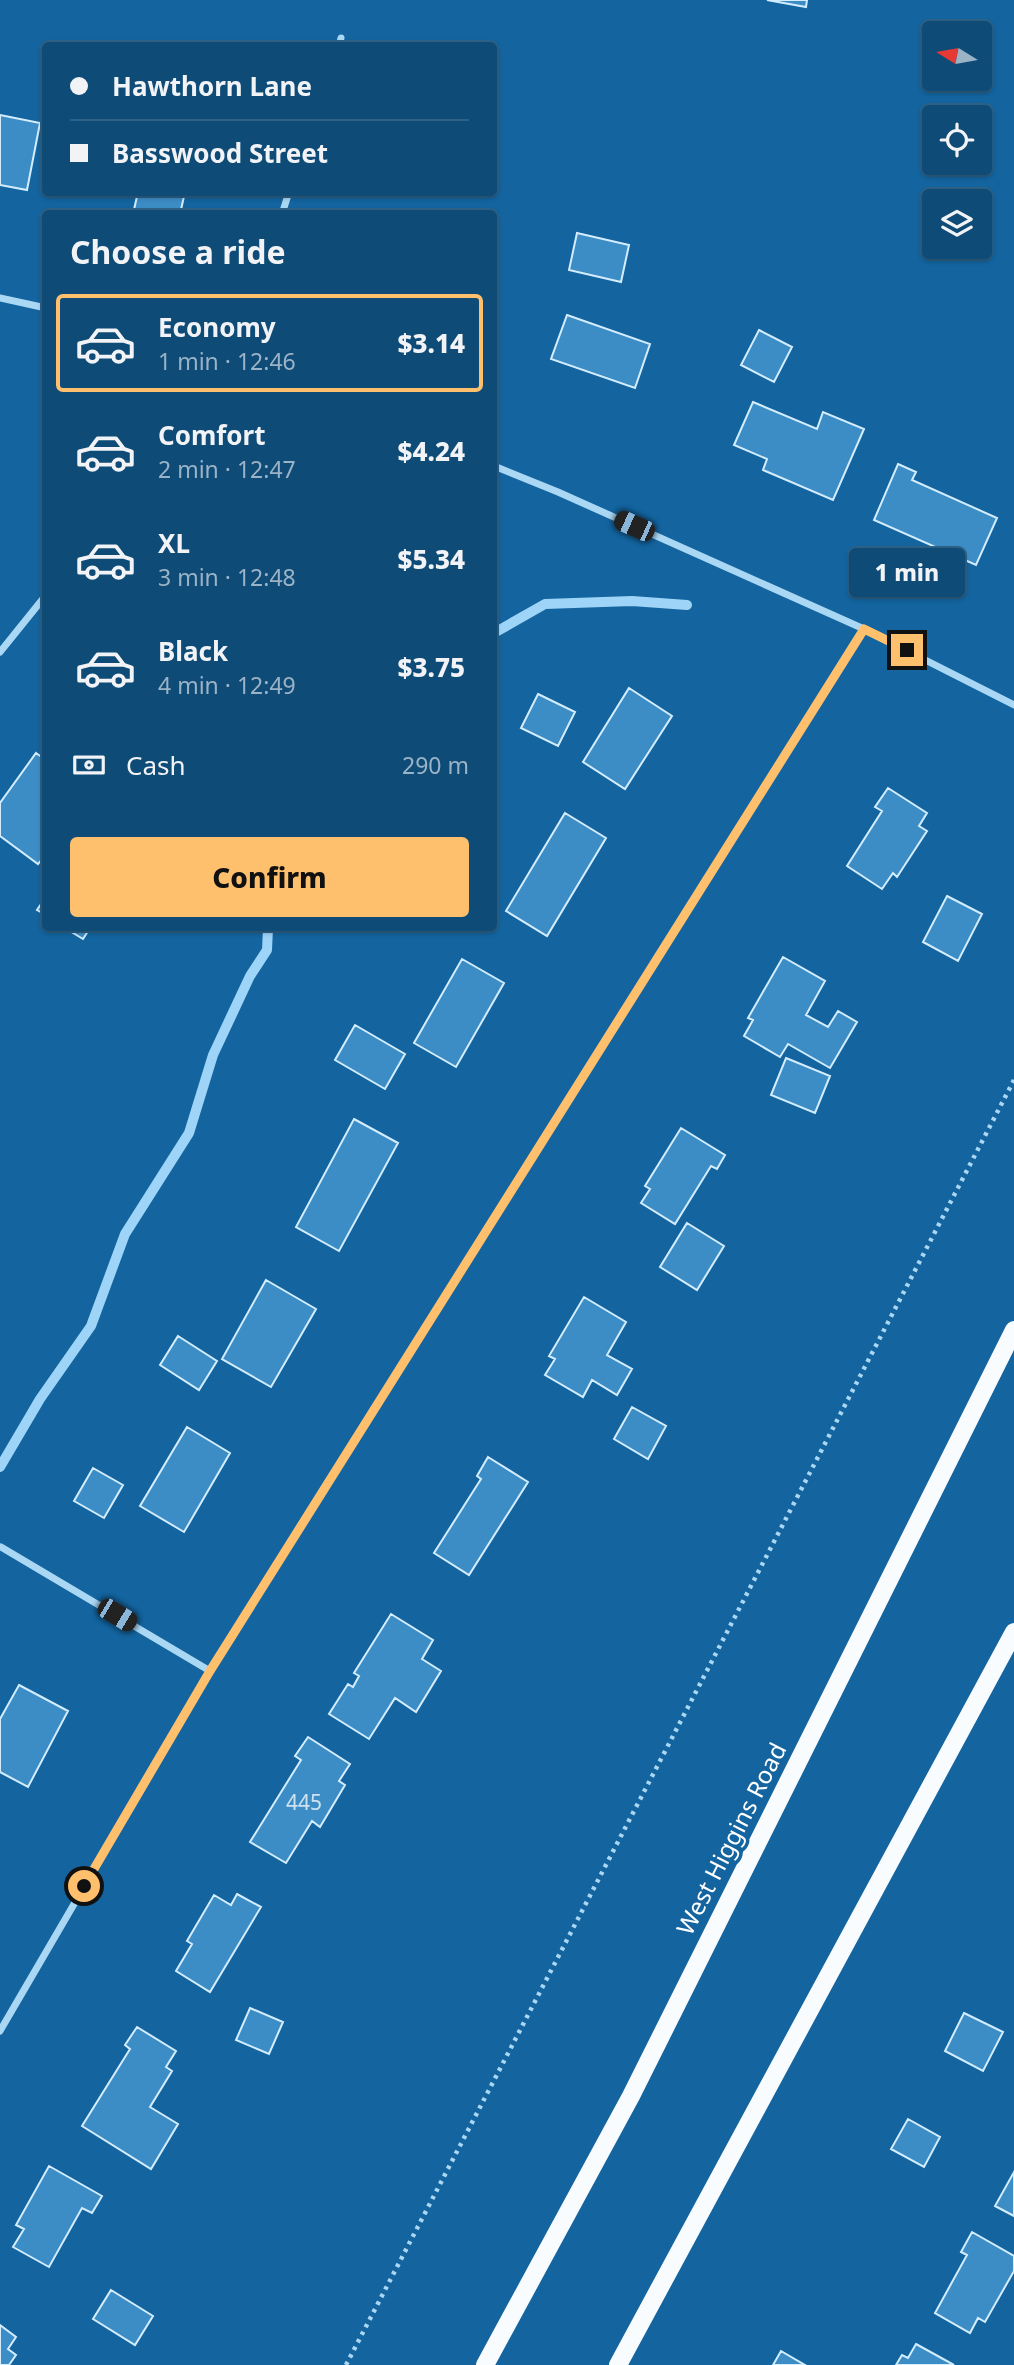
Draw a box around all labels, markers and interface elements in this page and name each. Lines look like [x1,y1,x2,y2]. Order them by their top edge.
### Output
north arrow [922,21,992,91]
map controls [922,21,992,259]
text: Hawthorn Lane [112,68,312,104]
button: locate [922,105,992,175]
text: Basswood Street [112,135,328,171]
button: layers [922,189,992,259]
text: Choose a ride [70,230,286,273]
text: Economy [158,309,276,345]
icon: car [74,312,137,375]
text: $3.14 [398,325,465,361]
text: 1 min · 12:46 [158,345,296,377]
text: Comfort [158,417,266,453]
icon: car [74,420,137,483]
text: $4.24 [398,433,465,469]
text: 2 min · 12:47 [158,453,296,485]
car [611,508,658,544]
text: XL [158,525,190,561]
icon: car [74,528,137,591]
text: $5.34 [398,541,465,577]
callout: 1 min [849,548,965,598]
text: 1 min [875,556,939,588]
text: 3 min · 12:48 [158,561,296,593]
text: Black [158,633,228,669]
route end [891,634,923,666]
icon: car [74,636,137,699]
text: $3.75 [398,649,465,685]
text: 4 min · 12:49 [158,669,296,701]
icon: cash [70,746,108,784]
text: Cash [126,747,186,783]
text: 290 m [402,749,469,781]
button: Confirm [70,837,469,917]
car [94,1595,141,1635]
street label: West Higgins Road [668,1737,793,1940]
house number: 445 [286,1788,322,1816]
route start [68,1870,100,1902]

